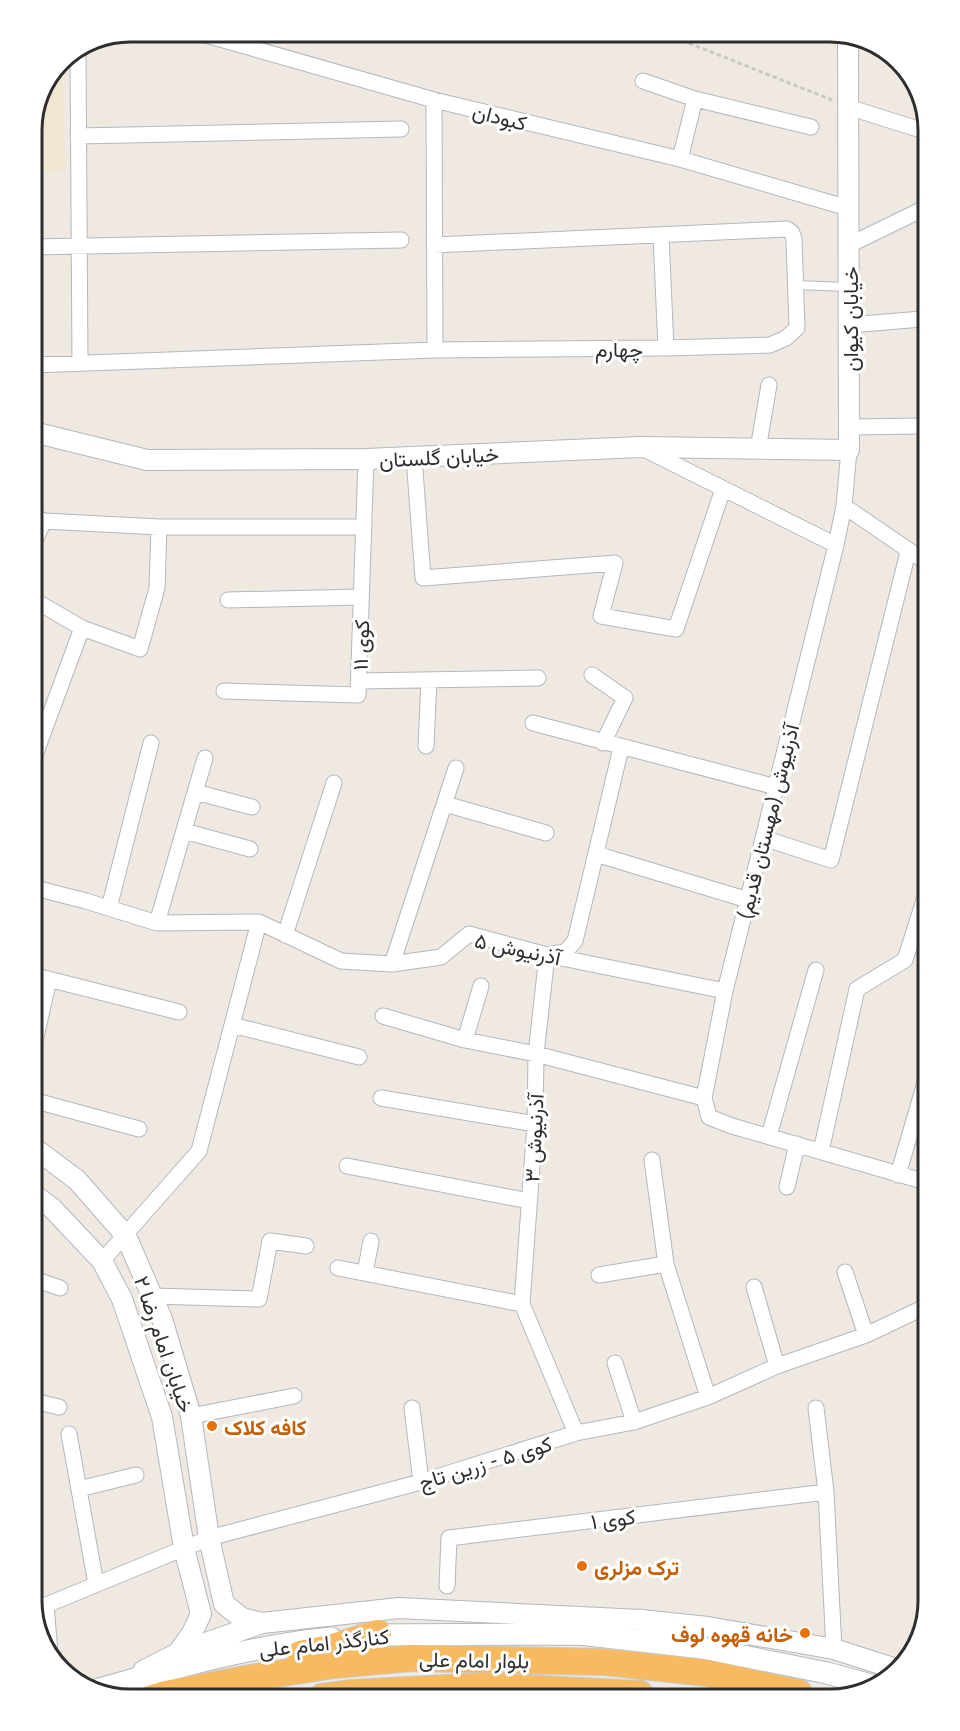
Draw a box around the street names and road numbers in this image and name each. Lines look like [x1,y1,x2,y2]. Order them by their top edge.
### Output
street label: کبودان [470,97,530,137]
street label: خیابان کیوان [837,267,864,371]
street label: چهارم [595,336,643,364]
street label: خیابان گلستان [378,440,500,473]
street label: کوی ۱۱ [347,619,375,671]
street label: آذرنیوش (مهستان قدیم) [731,719,807,921]
street label: آذرنیوش ۵ [472,927,565,972]
street label: آذرنیوش ۳ [518,1091,550,1183]
street label: خیابان امام رضا ۲ [127,1272,200,1417]
street label: کوی ۵ - زرین تاج [415,1430,556,1497]
street label: کوی ۱ [589,1503,637,1535]
street label: کنارگذر امام علی [258,1623,391,1664]
street label: بلوار امام علی [419,1646,529,1675]

